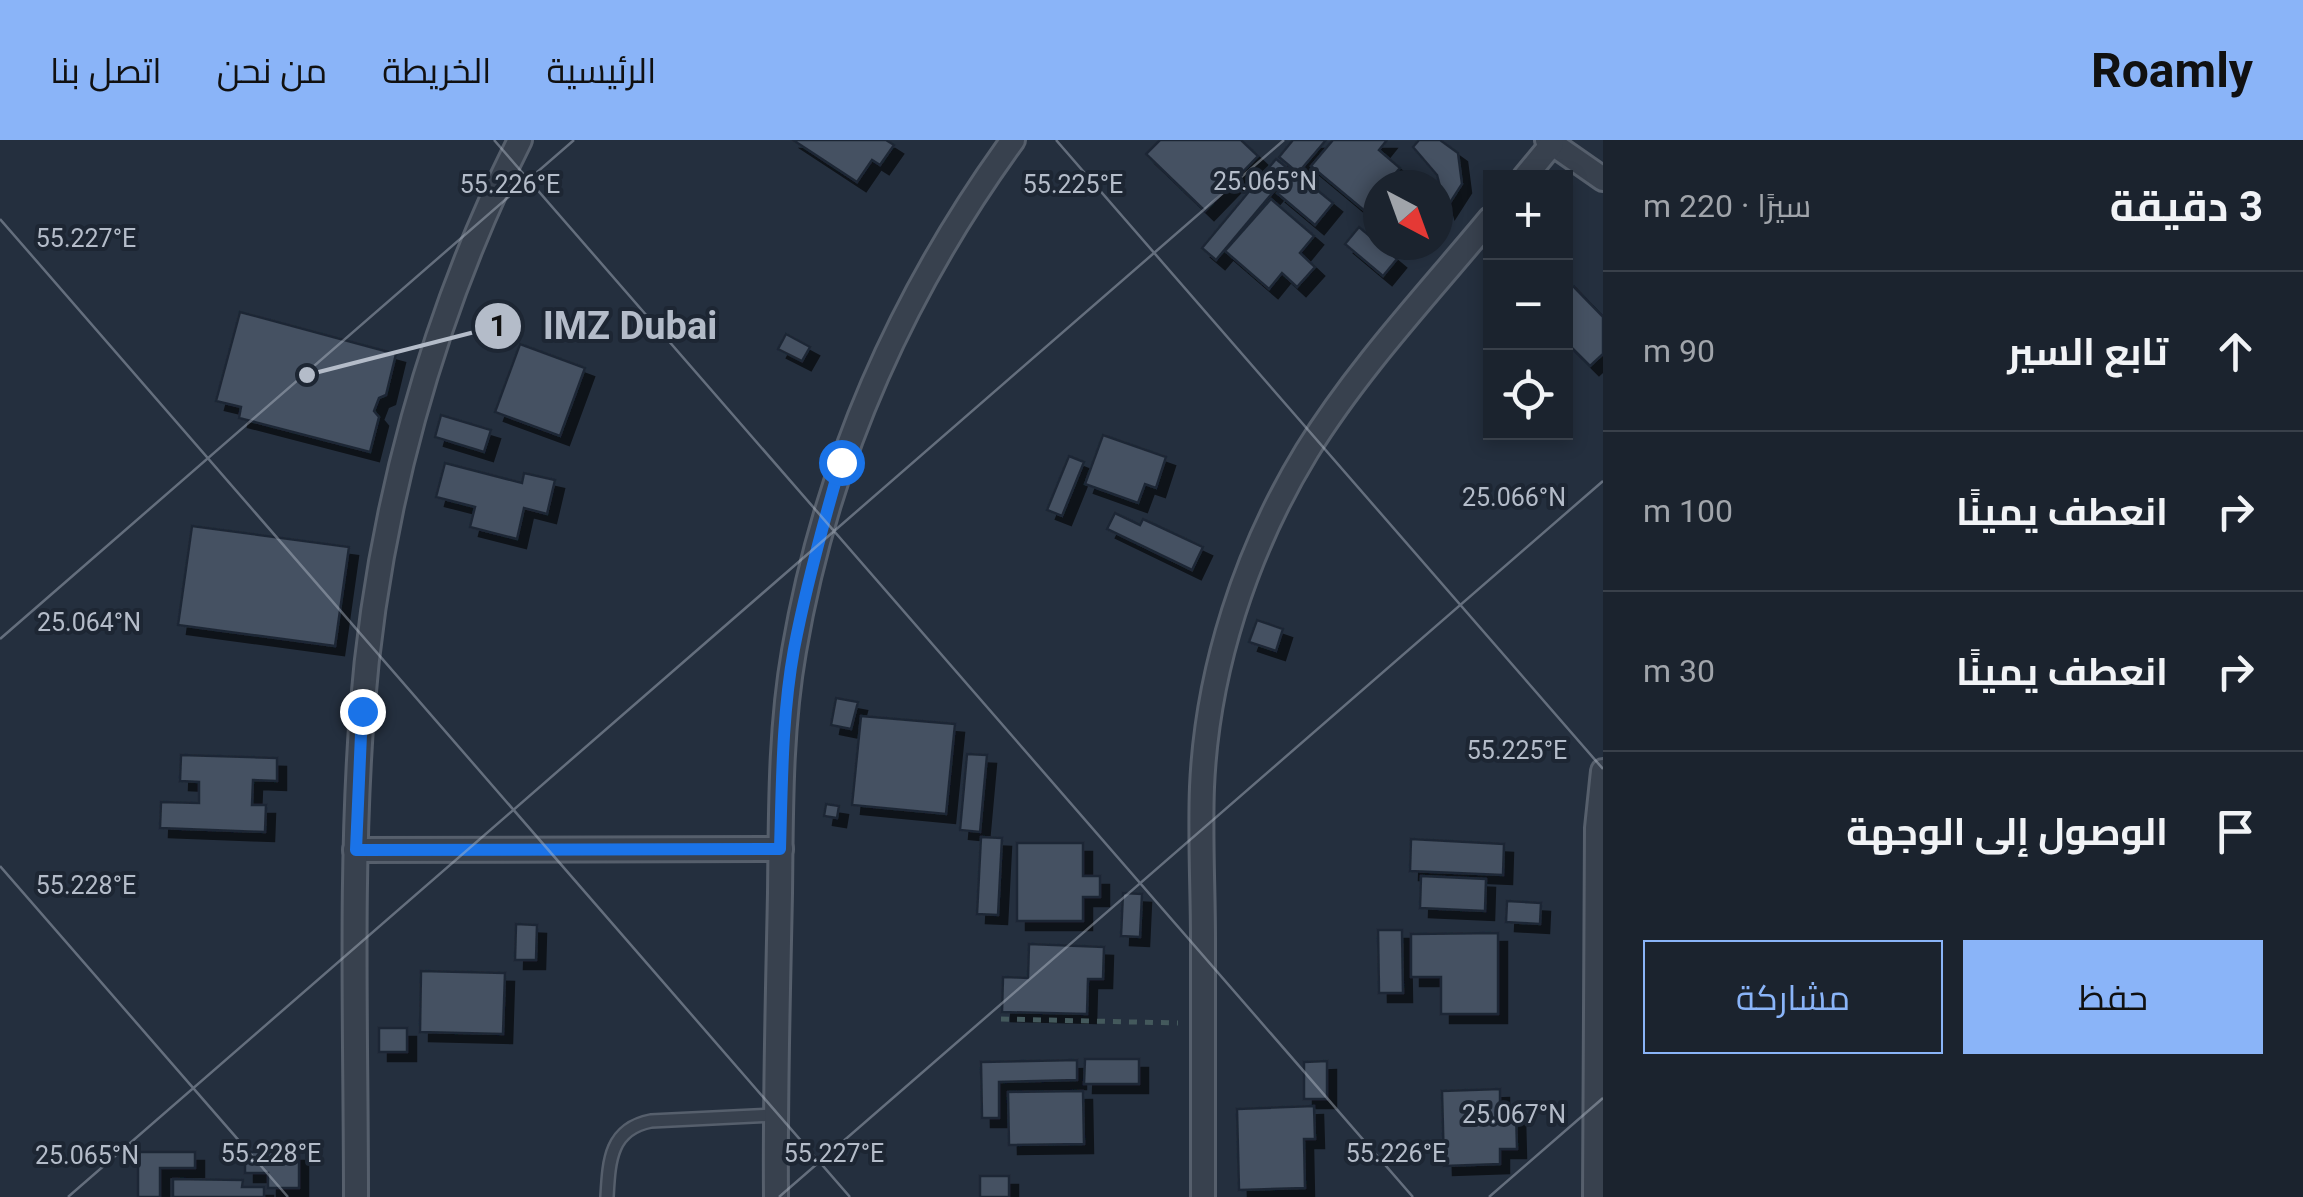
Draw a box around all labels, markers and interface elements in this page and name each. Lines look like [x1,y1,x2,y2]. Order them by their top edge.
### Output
text: Roamly [2091,42,2253,99]
text: اتصل بنا [50,51,162,92]
text: من نحن [217,51,327,92]
text: الخريطة [382,51,492,92]
text: الرئيسية [547,51,656,92]
text: 25.065°N [1213,167,1317,196]
text: 55.226°E [460,170,560,199]
text: 55.225°E [1023,170,1123,199]
north arrow [1363,170,1453,260]
map controls [1483,170,1573,440]
button: + [1483,170,1573,260]
text: 3 دقيقة [2110,182,2263,231]
text: سيرًا · 220 m [1643,187,1811,225]
text: 55.227°E [36,224,136,253]
button: − [1483,260,1573,350]
callout: IMZ Dubai [473,292,737,360]
text: IMZ Dubai [543,304,717,348]
text: 1 [489,308,507,343]
icon: ahead [2208,324,2263,379]
text: تابع السير [2007,330,2168,374]
text: 90 m [1643,332,1715,370]
button: locate [1483,350,1573,440]
route start [819,440,865,486]
text: 25.066°N [1462,483,1566,512]
icon: right [2208,484,2263,539]
text: انعطف يمينًا [1956,490,2168,534]
text: 100 m [1643,492,1733,530]
text: 25.064°N [37,608,141,637]
icon: right [2208,644,2263,699]
text: انعطف يمينًا [1956,650,2168,694]
text: 30 m [1643,652,1715,690]
route end [340,689,386,735]
text: 55.225°E [1467,736,1567,765]
icon: arrive [2208,804,2263,859]
text: الوصول إلى الوجهة [1846,810,2168,854]
text: 55.228°E [36,871,136,900]
button: مشاركة [1643,940,1943,1054]
button: حفظ [1963,940,2263,1054]
text: 25.067°N [1462,1100,1566,1129]
text: 55.228°E [221,1139,321,1168]
text: 55.227°E [784,1139,884,1168]
text: 55.226°E [1346,1139,1446,1168]
text: 25.065°N [35,1141,139,1170]

